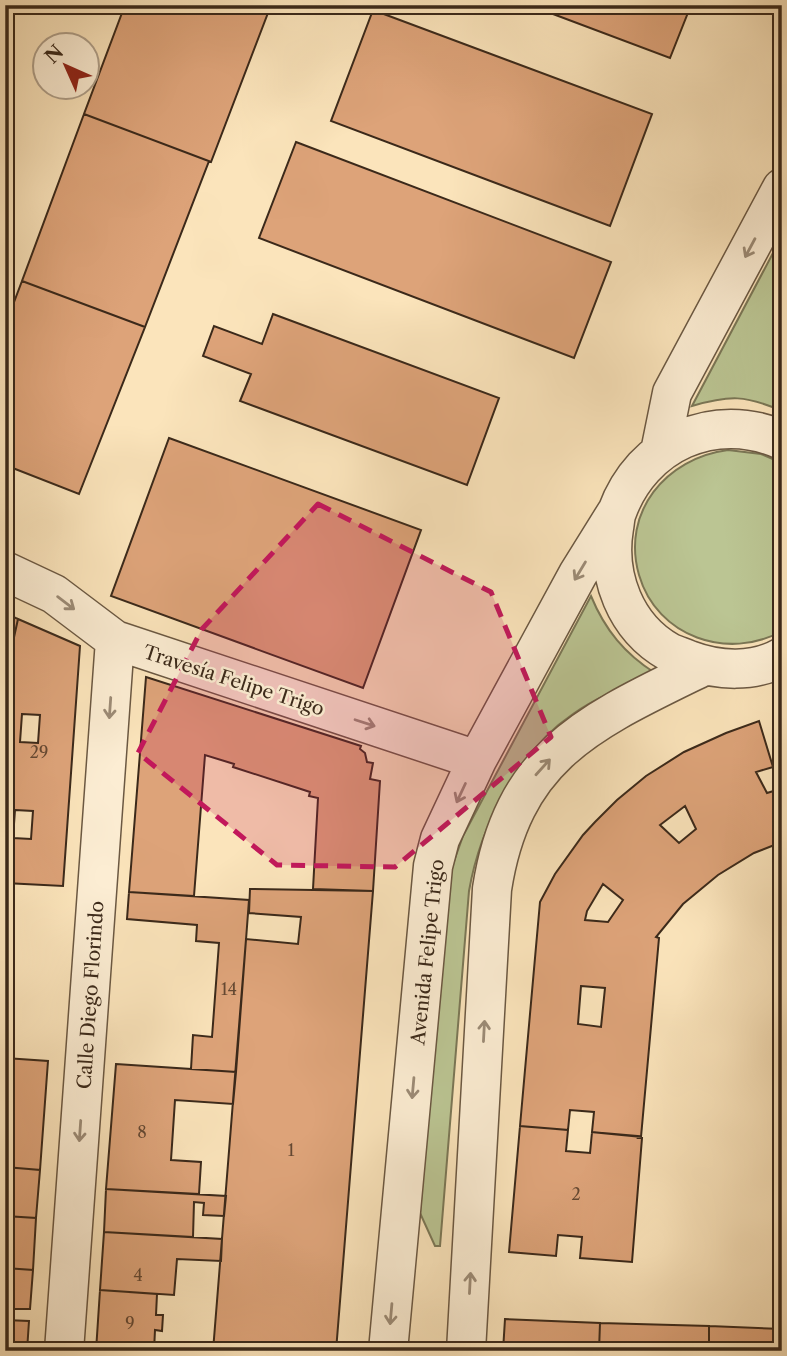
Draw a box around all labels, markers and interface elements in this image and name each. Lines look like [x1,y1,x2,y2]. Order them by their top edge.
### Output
north arrow [32,32,102,102]
text: N [40,40,68,68]
one-way arrow [742,237,756,258]
one-way arrow [573,561,587,581]
one-way arrow [56,595,74,610]
street label: Travesía Felipe Trigo [141,640,327,721]
one-way arrow [103,696,116,719]
one-way arrow [354,718,376,730]
house number: 29 [30,742,48,762]
one-way arrow [535,758,551,776]
one-way arrow [454,782,468,803]
street label: Avenida Felipe Trigo [406,858,449,1047]
street label: Calle Diego Florindo [72,900,109,1090]
house number: 14 [221,979,237,999]
one-way arrow [477,1020,490,1043]
one-way arrow [406,1076,419,1099]
one-way arrow [73,1119,86,1141]
house number: 8 [137,1122,147,1142]
house number: 1 [288,1140,295,1160]
house number: 2 [571,1184,581,1204]
house number: 4 [133,1265,143,1285]
one-way arrow [463,1271,476,1294]
one-way arrow [385,1302,398,1325]
house number: 9 [125,1313,135,1333]

